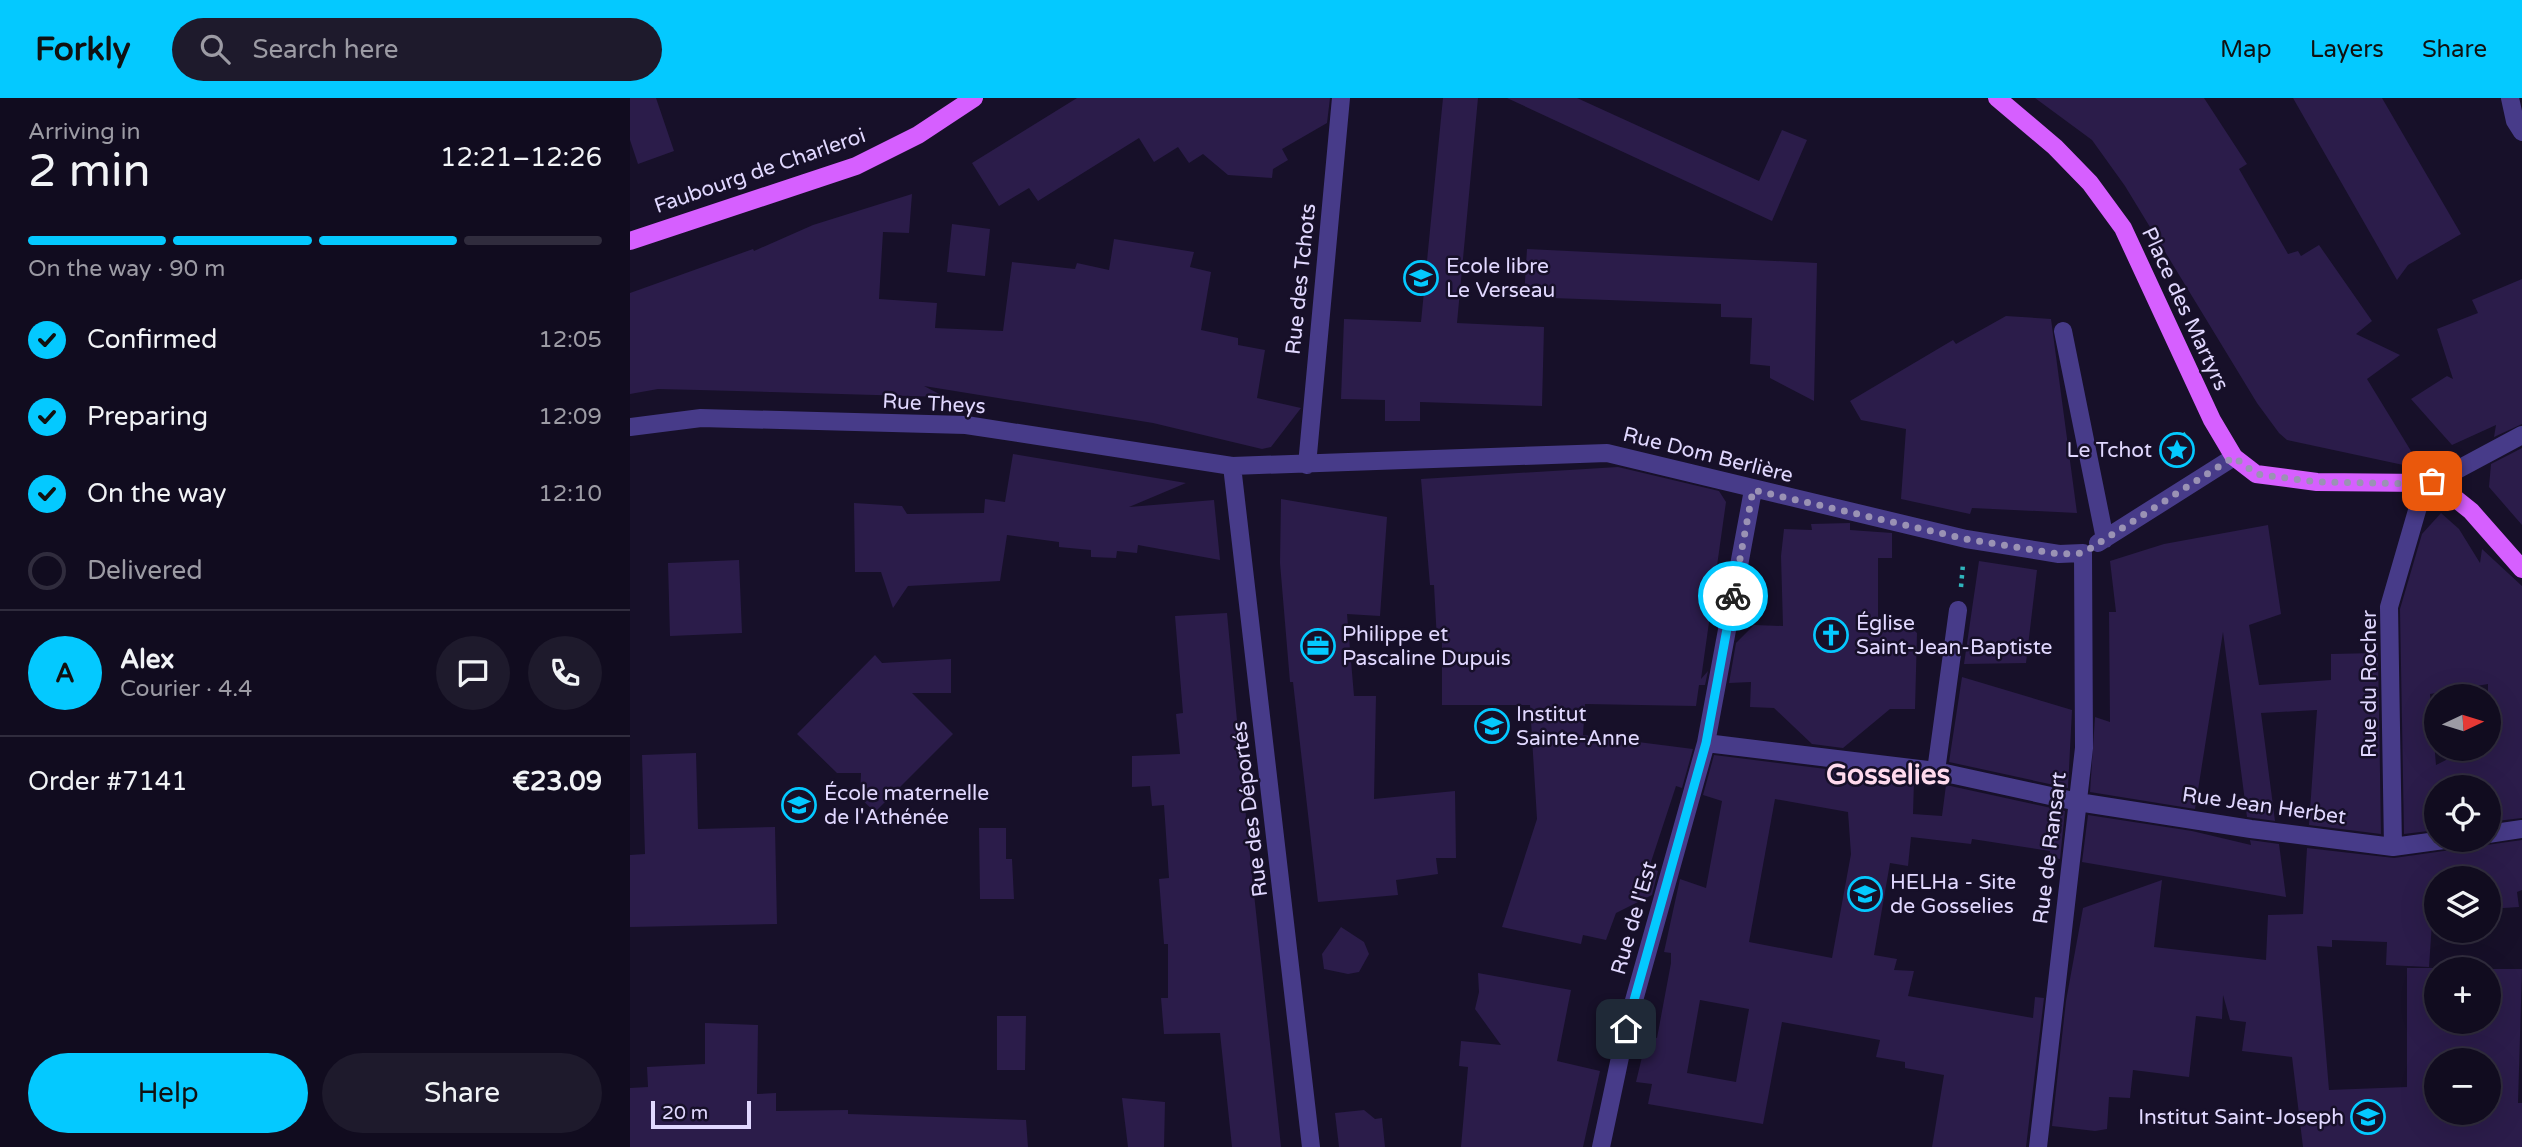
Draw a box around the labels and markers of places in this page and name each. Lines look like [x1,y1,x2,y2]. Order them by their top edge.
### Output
place label: Ecole libre Le Verseau [1446,254,1555,303]
school or university icon: Ecole libre Le Verseau [1402,259,1440,297]
place icon: Le Tchot [2158,431,2196,469]
place label: Le Tchot [2066,438,2152,463]
pin [2402,451,2462,511]
place label: Église Saint-Jean-Baptiste [1856,611,2053,660]
church icon: Église Saint-Jean-Baptiste [1812,616,1850,654]
place label: Philippe et Pascaline Dupuis [1342,622,1511,671]
office icon: Philippe et Pascaline Dupuis [1299,627,1337,665]
place label: Institut Sainte-Anne [1516,702,1640,751]
school or university icon: Institut Sainte-Anne [1473,707,1511,745]
place label: École maternelle de l'Athénée [824,781,989,830]
school or university icon: École maternelle de l'Athénée [780,786,818,824]
place label: HELHa - Site de Gosselies [1890,870,2016,919]
school or university icon: HELHa - Site de Gosselies [1846,875,1884,913]
pin [1596,999,1656,1059]
school or university icon: Institut Saint-Joseph [2349,1098,2387,1136]
place label: Institut Saint-Joseph [2138,1105,2344,1130]

